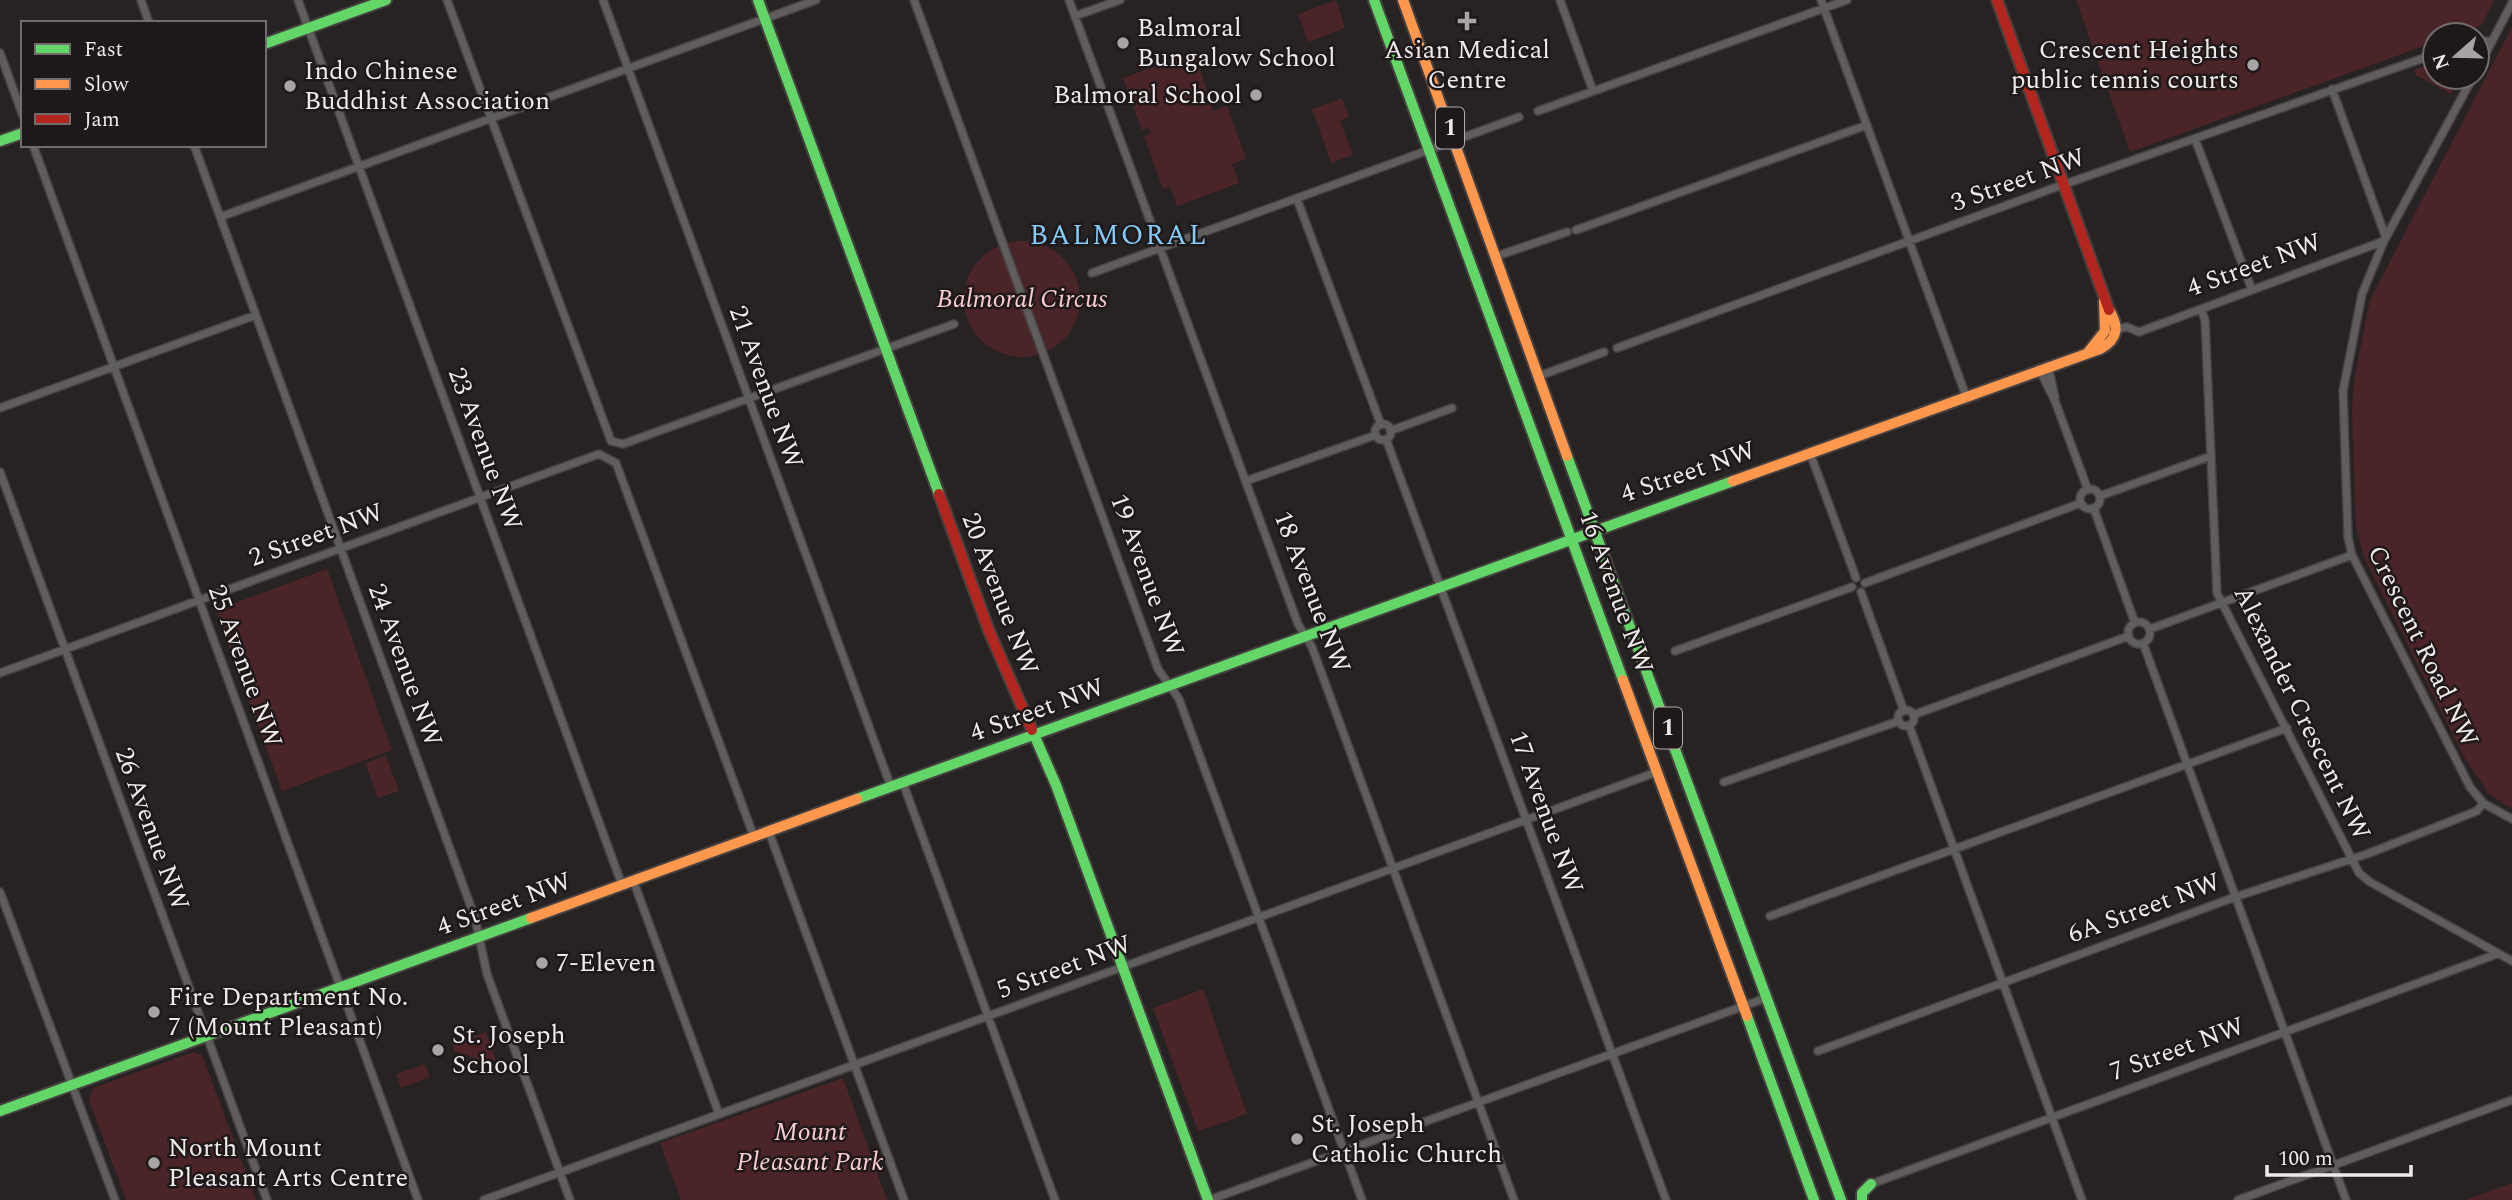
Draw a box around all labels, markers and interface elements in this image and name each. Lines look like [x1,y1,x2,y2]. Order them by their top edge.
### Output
place label: Balmoral Bungalow School [1137,8,1336,78]
marker: Asian Medical Centre [1457,11,1477,31]
legend [21,21,266,147]
north arrow [2421,21,2491,91]
place label: Asian Medical Centre [1384,30,1550,100]
place label: Crescent Heights public tennis courts [2011,30,2239,100]
text: Fast [84,34,123,66]
marker: Balmoral Bungalow School [1115,35,1131,51]
text: N [2425,49,2458,74]
place label: Indo Chinese Buddhist Association [304,51,550,121]
marker: Crescent Heights public tennis courts [2245,57,2261,73]
text: Slow [84,69,130,101]
place label: Balmoral School [1053,75,1242,115]
marker: Indo Chinese Buddhist Association [282,78,298,94]
marker: Balmoral School [1248,87,1264,103]
text: Jam [84,104,120,136]
road number: 1 [1436,107,1464,148]
street label: 3 Street NW [1945,137,2091,223]
district label: BALMORAL [1029,214,1209,257]
street label: 4 Street NW [2181,222,2327,308]
park label: Balmoral Circus [937,279,1107,319]
street label: 21 Avenue NW [718,300,814,475]
street label: 23 Avenue NW [437,362,533,537]
street label: 4 Street NW [1615,430,1761,514]
street label: 19 Avenue NW [1099,488,1195,663]
street label: 2 Street NW [243,492,389,578]
street label: 18 Avenue NW [1263,505,1361,679]
street label: 16 Avenue NW [1568,505,1664,680]
street label: 20 Avenue NW [951,507,1049,681]
street label: Crescent Road NW [2357,538,2489,754]
street label: 24 Avenue NW [357,578,453,753]
street label: 25 Avenue NW [197,579,293,754]
street label: Alexander Crescent NW [2223,579,2381,847]
street label: 4 Street NW [964,667,1110,753]
road number: 1 [1654,708,1682,748]
street label: 17 Avenue NW [1498,725,1594,900]
street label: 26 Avenue NW [104,742,200,917]
street label: 4 Street NW [431,861,577,947]
street label: 6A Street NW [2062,862,2226,954]
street label: 5 Street NW [991,924,1137,1010]
place label: 7-Eleven [556,943,656,983]
marker: 7-Eleven [534,955,550,971]
place label: Fire Department No. 7 (Mount Pleasant) [168,977,408,1047]
marker: Fire Department No. 7 (Mount Pleasant) [146,1004,162,1020]
street label: 7 Street NW [2104,1006,2250,1092]
place label: St. Joseph School [452,1015,566,1085]
marker: St. Joseph School [430,1042,446,1058]
place label: St. Joseph Catholic Church [1311,1104,1502,1174]
park label: Mount Pleasant Park [736,1112,884,1182]
place label: North Mount Pleasant Arts Centre [168,1128,408,1198]
marker: St. Joseph Catholic Church [1289,1131,1305,1147]
scale bar [2267,1134,2410,1178]
text: 100 m [2278,1143,2333,1175]
marker: North Mount Pleasant Arts Centre [146,1155,162,1171]

